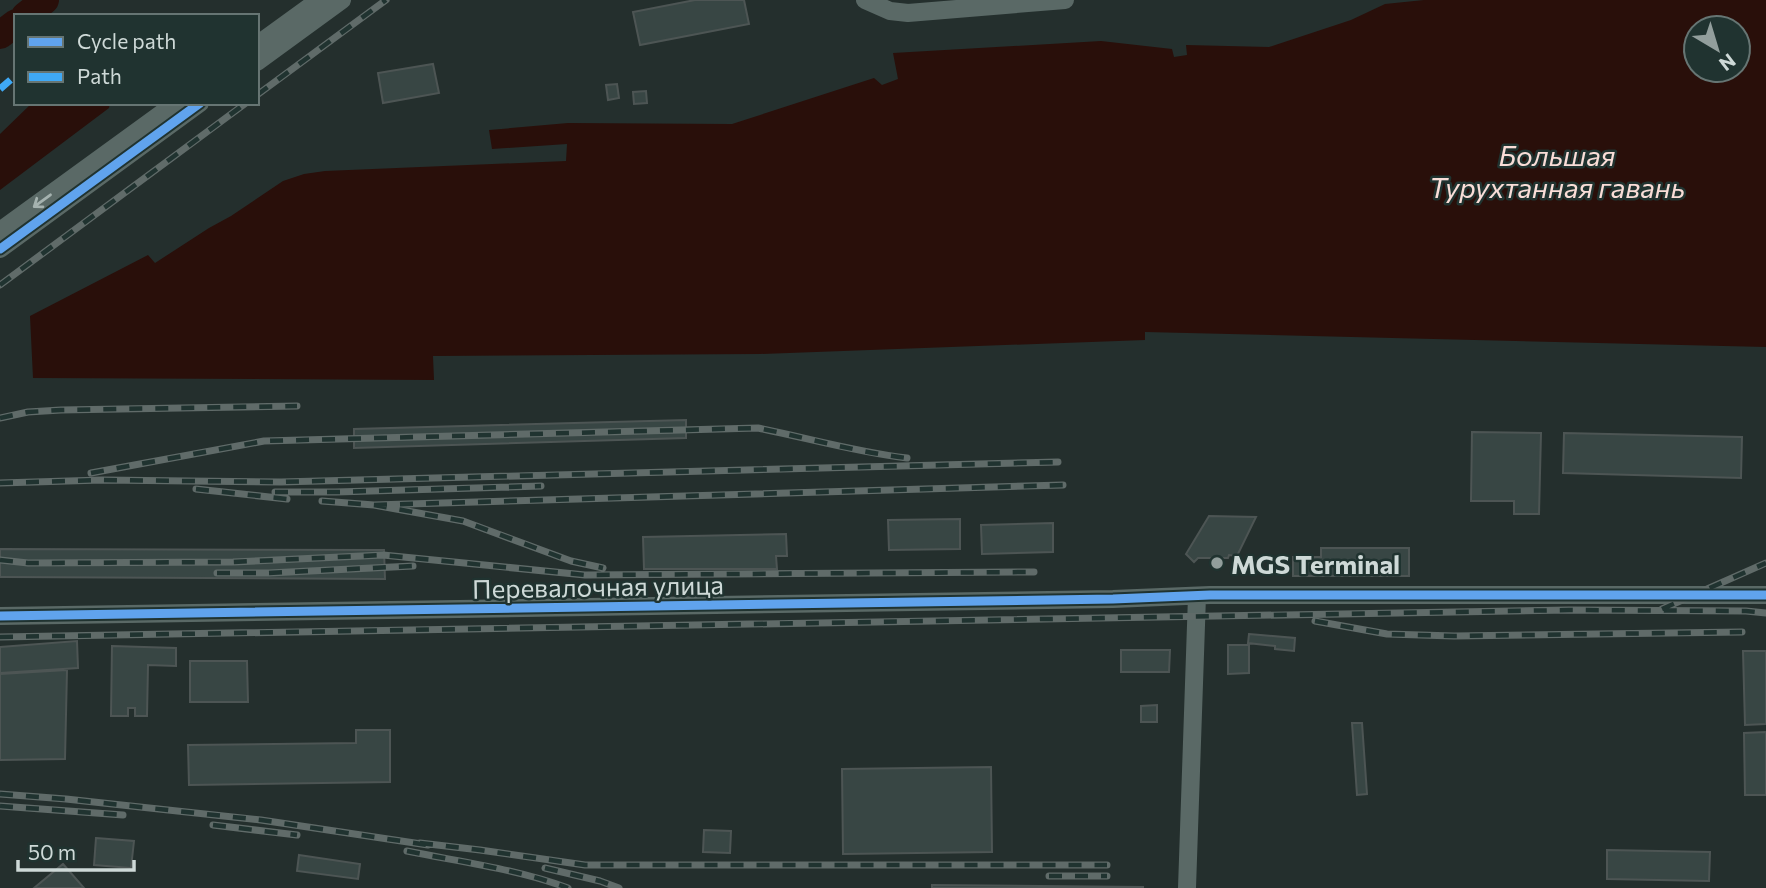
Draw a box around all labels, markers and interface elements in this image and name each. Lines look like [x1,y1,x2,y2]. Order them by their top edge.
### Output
legend [14,14,259,105]
north arrow [1682,14,1752,84]
text: Cycle path [77,28,176,53]
text: N [1715,49,1740,76]
text: Path [77,63,122,88]
water label: Большая Турухтанная гавань [1429,138,1685,204]
one-way arrow [33,194,52,208]
place label: MGS Terminal [1231,548,1400,579]
marker: MGS Terminal [1209,555,1225,571]
street label: Перевалочная улица [472,568,724,604]
scale bar [18,828,133,872]
text: 50 m [28,839,76,864]

